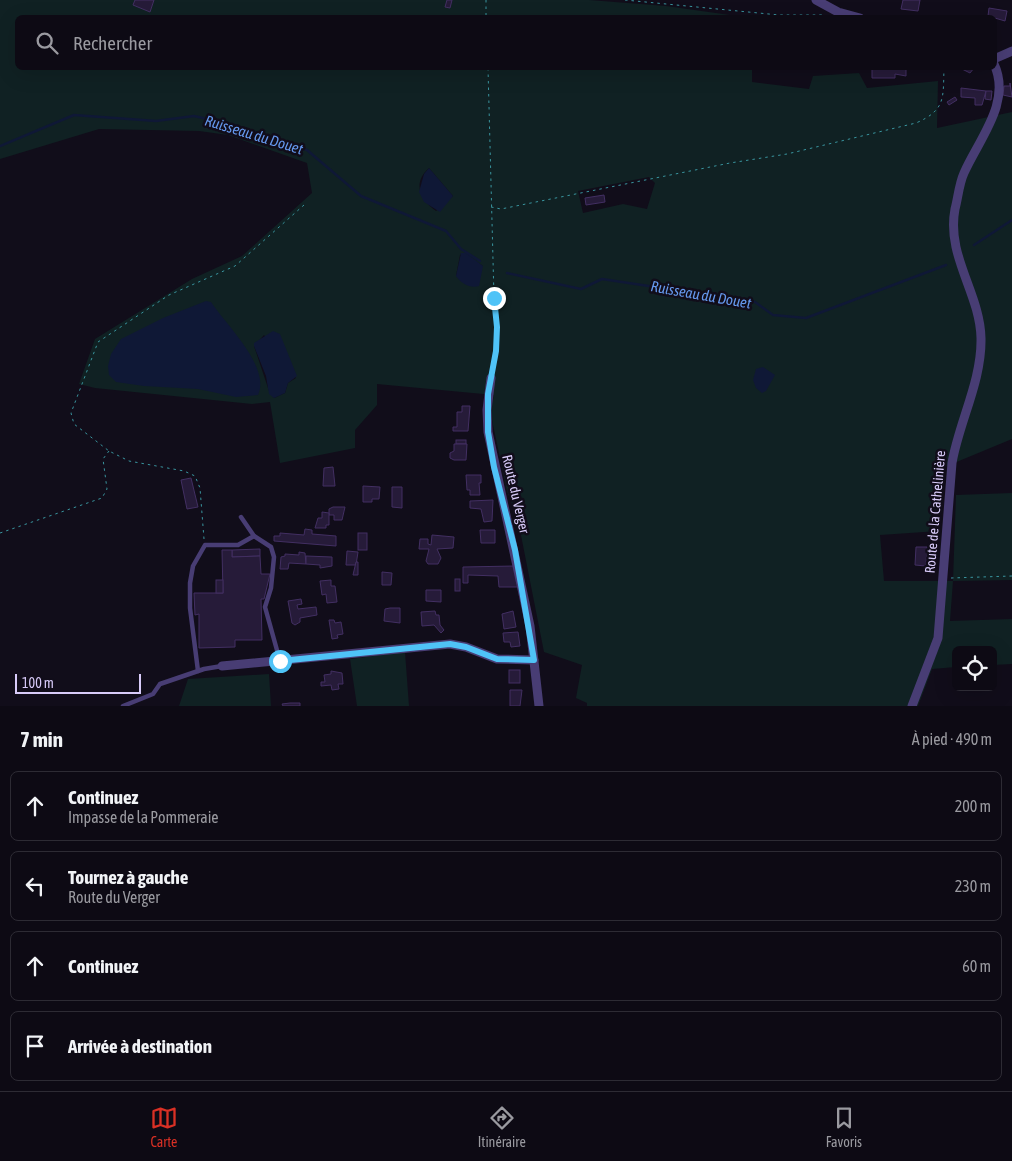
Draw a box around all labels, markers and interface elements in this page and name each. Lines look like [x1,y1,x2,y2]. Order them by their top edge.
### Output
search box [15,15,997,70]
icon: search [33,29,61,57]
text: Rechercher [73,32,152,54]
water label: Ruisseau du Douet [203,112,306,158]
water label: Ruisseau du Douet [649,277,753,312]
route end [483,287,506,310]
street label: Route de la Cathelinière [922,450,948,574]
street label: Route du Verger [499,453,533,536]
map controls [952,646,997,691]
button: locate [952,646,997,691]
route start [269,650,292,673]
scale bar [15,671,141,694]
text: 100 m [22,675,54,691]
text: 7 min [20,727,63,751]
text: À pied · 490 m [912,730,992,748]
text: Continuez [68,786,138,808]
icon: ahead [21,792,49,820]
text: 200 m [955,797,991,815]
text: Impasse de la Pommeraie [68,808,219,826]
text: Tournez à gauche [68,866,188,888]
icon: left [21,872,49,900]
text: 230 m [955,877,991,895]
text: Route du Verger [68,888,160,906]
icon: ahead [21,952,49,980]
text: Continuez [68,955,138,977]
text: 60 m [962,957,991,975]
icon: arrive [21,1032,49,1060]
text: Arrivée à destination [68,1035,212,1057]
tab: Carte [150,1104,178,1150]
tab: Itinéraire [478,1104,526,1150]
tab: Favoris [826,1104,862,1150]

